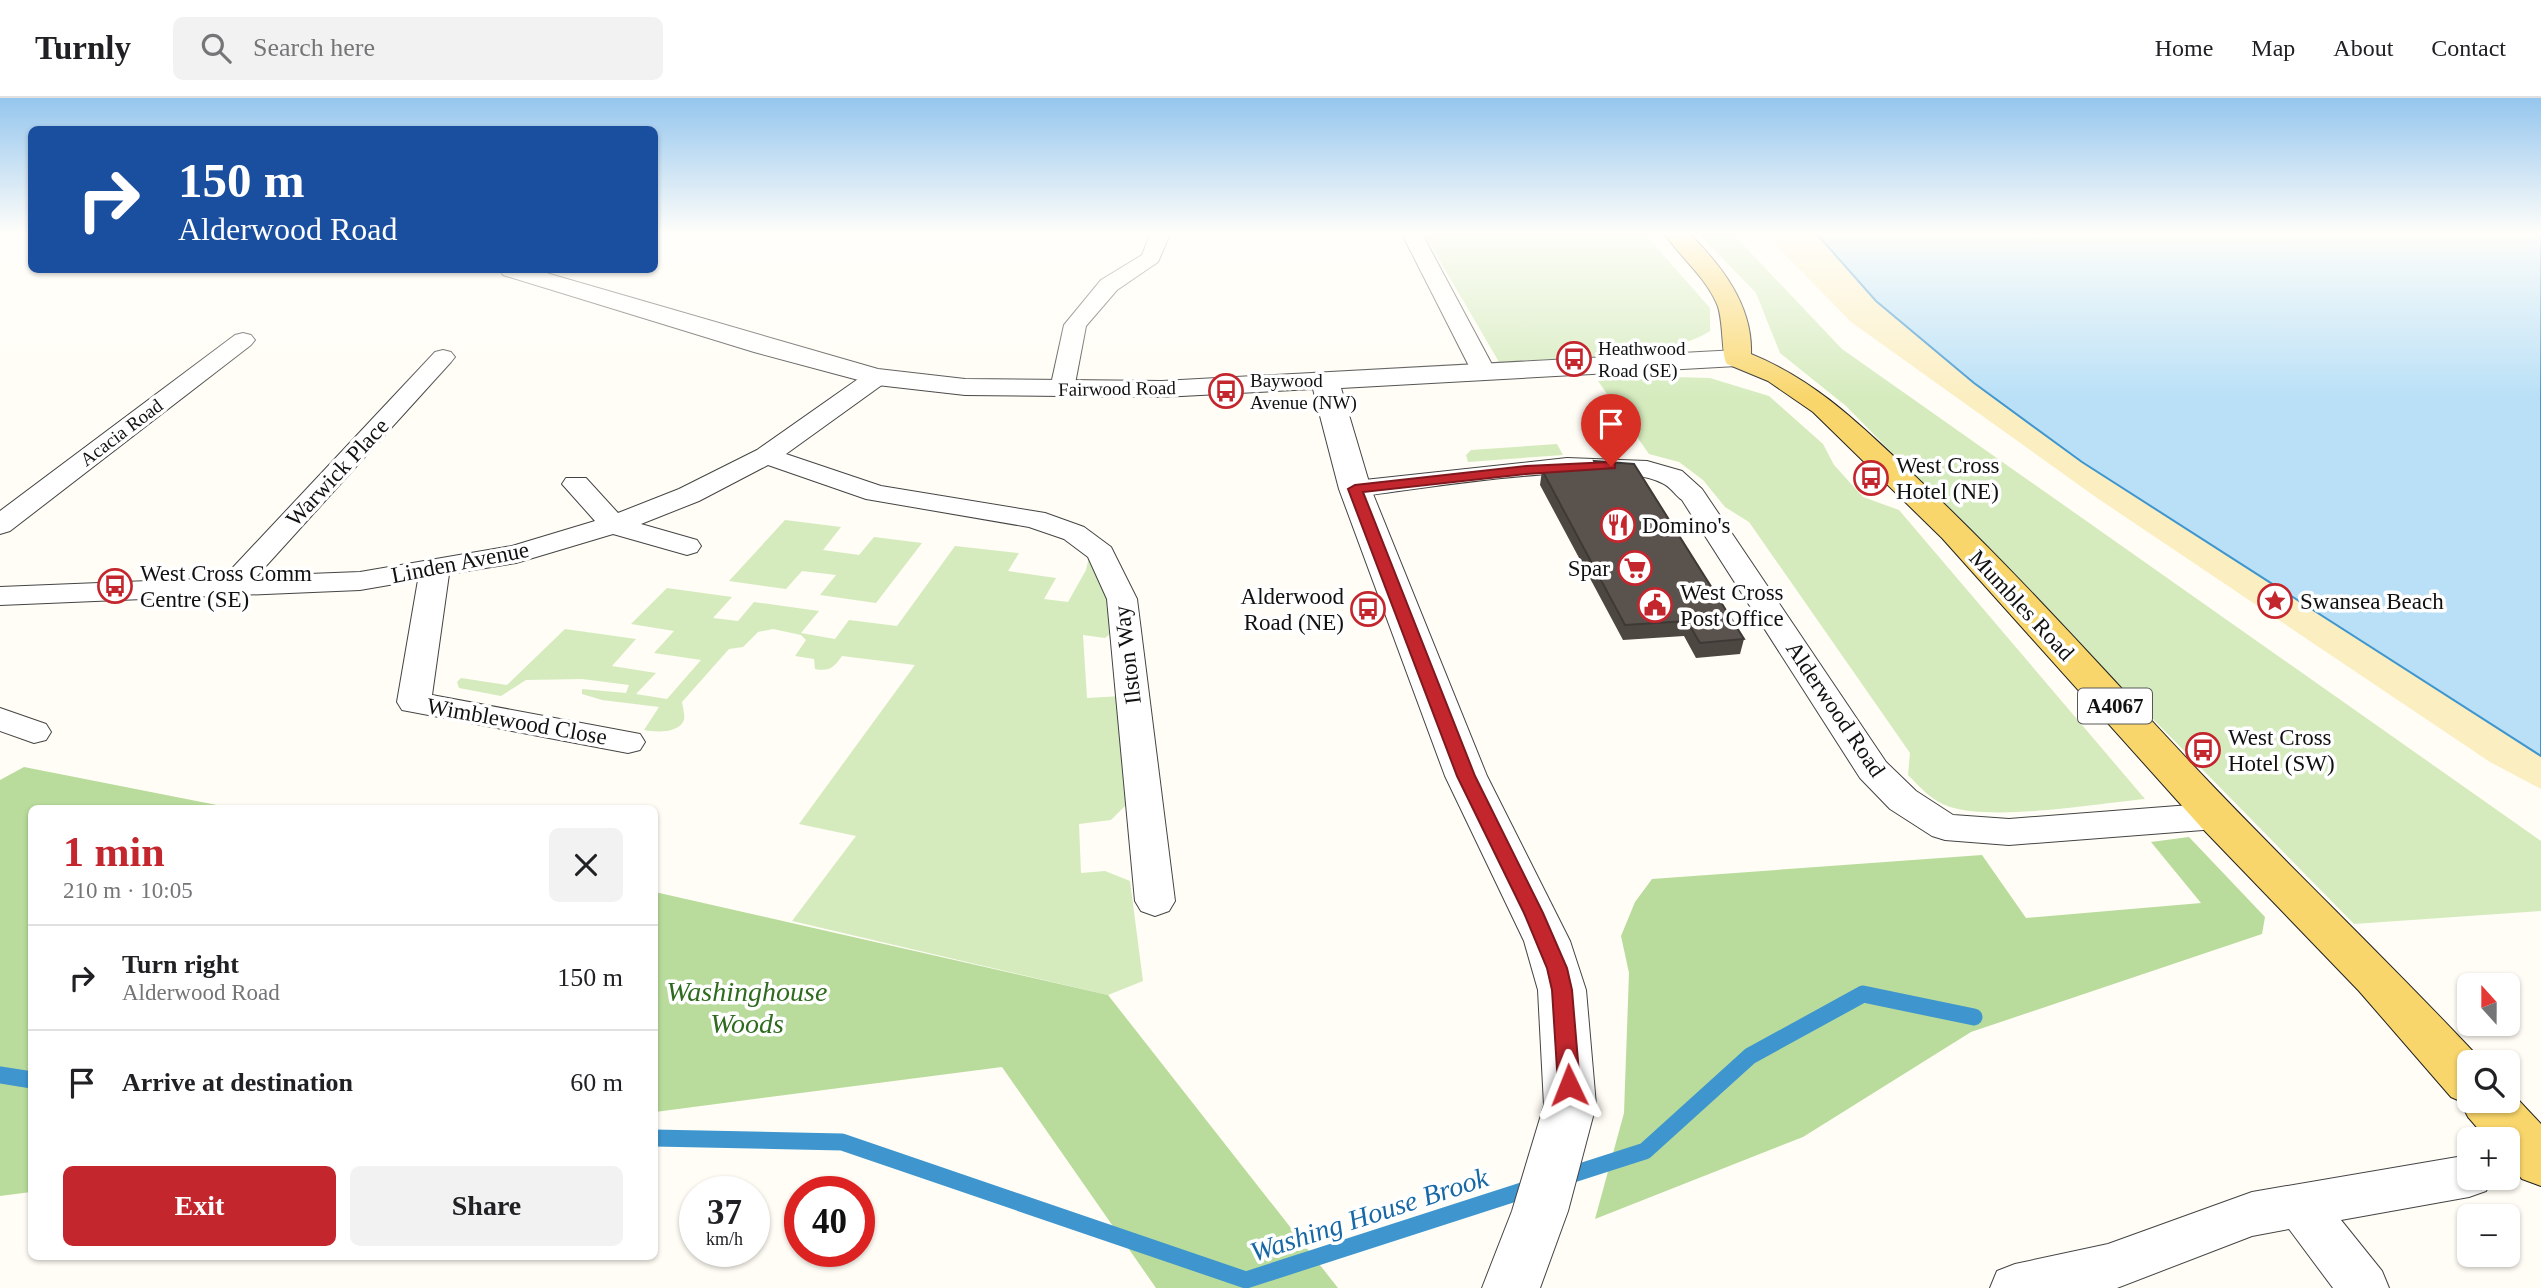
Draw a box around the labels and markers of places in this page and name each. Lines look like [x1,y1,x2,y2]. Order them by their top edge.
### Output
place label: Heathwood Road (SE) [1598,338,1686,382]
bus stop icon: Heathwood Road (SE) [1555,340,1593,378]
place label: Baywood Avenue (NW) [1250,370,1357,414]
bus stop icon: Baywood Avenue (NW) [1207,372,1245,410]
pin [1581,394,1641,466]
place label: West Cross Hotel (NE) [1896,453,2000,504]
bus stop icon: West Cross Hotel (NE) [1852,459,1890,497]
restaurant icon: Domino's [1599,506,1637,544]
place label: Domino's [1642,513,1731,538]
supermarket icon: Spar [1616,549,1654,587]
place label: Spar [1568,556,1610,581]
place label: West Cross Comm Centre (SE) [140,561,312,612]
bus stop icon: West Cross Comm Centre (SE) [96,567,134,605]
place label: West Cross Post Office [1680,580,1784,631]
place icon: Swansea Beach [2256,582,2294,620]
place label: Alderwood Road (NE) [1241,584,1344,635]
public building icon: West Cross Post Office [1636,586,1674,624]
place label: Swansea Beach [2300,589,2444,614]
bus stop icon: Alderwood Road (NE) [1349,590,1387,628]
place label: West Cross Hotel (SW) [2228,725,2335,776]
bus stop icon: West Cross Hotel (SW) [2184,731,2222,769]

